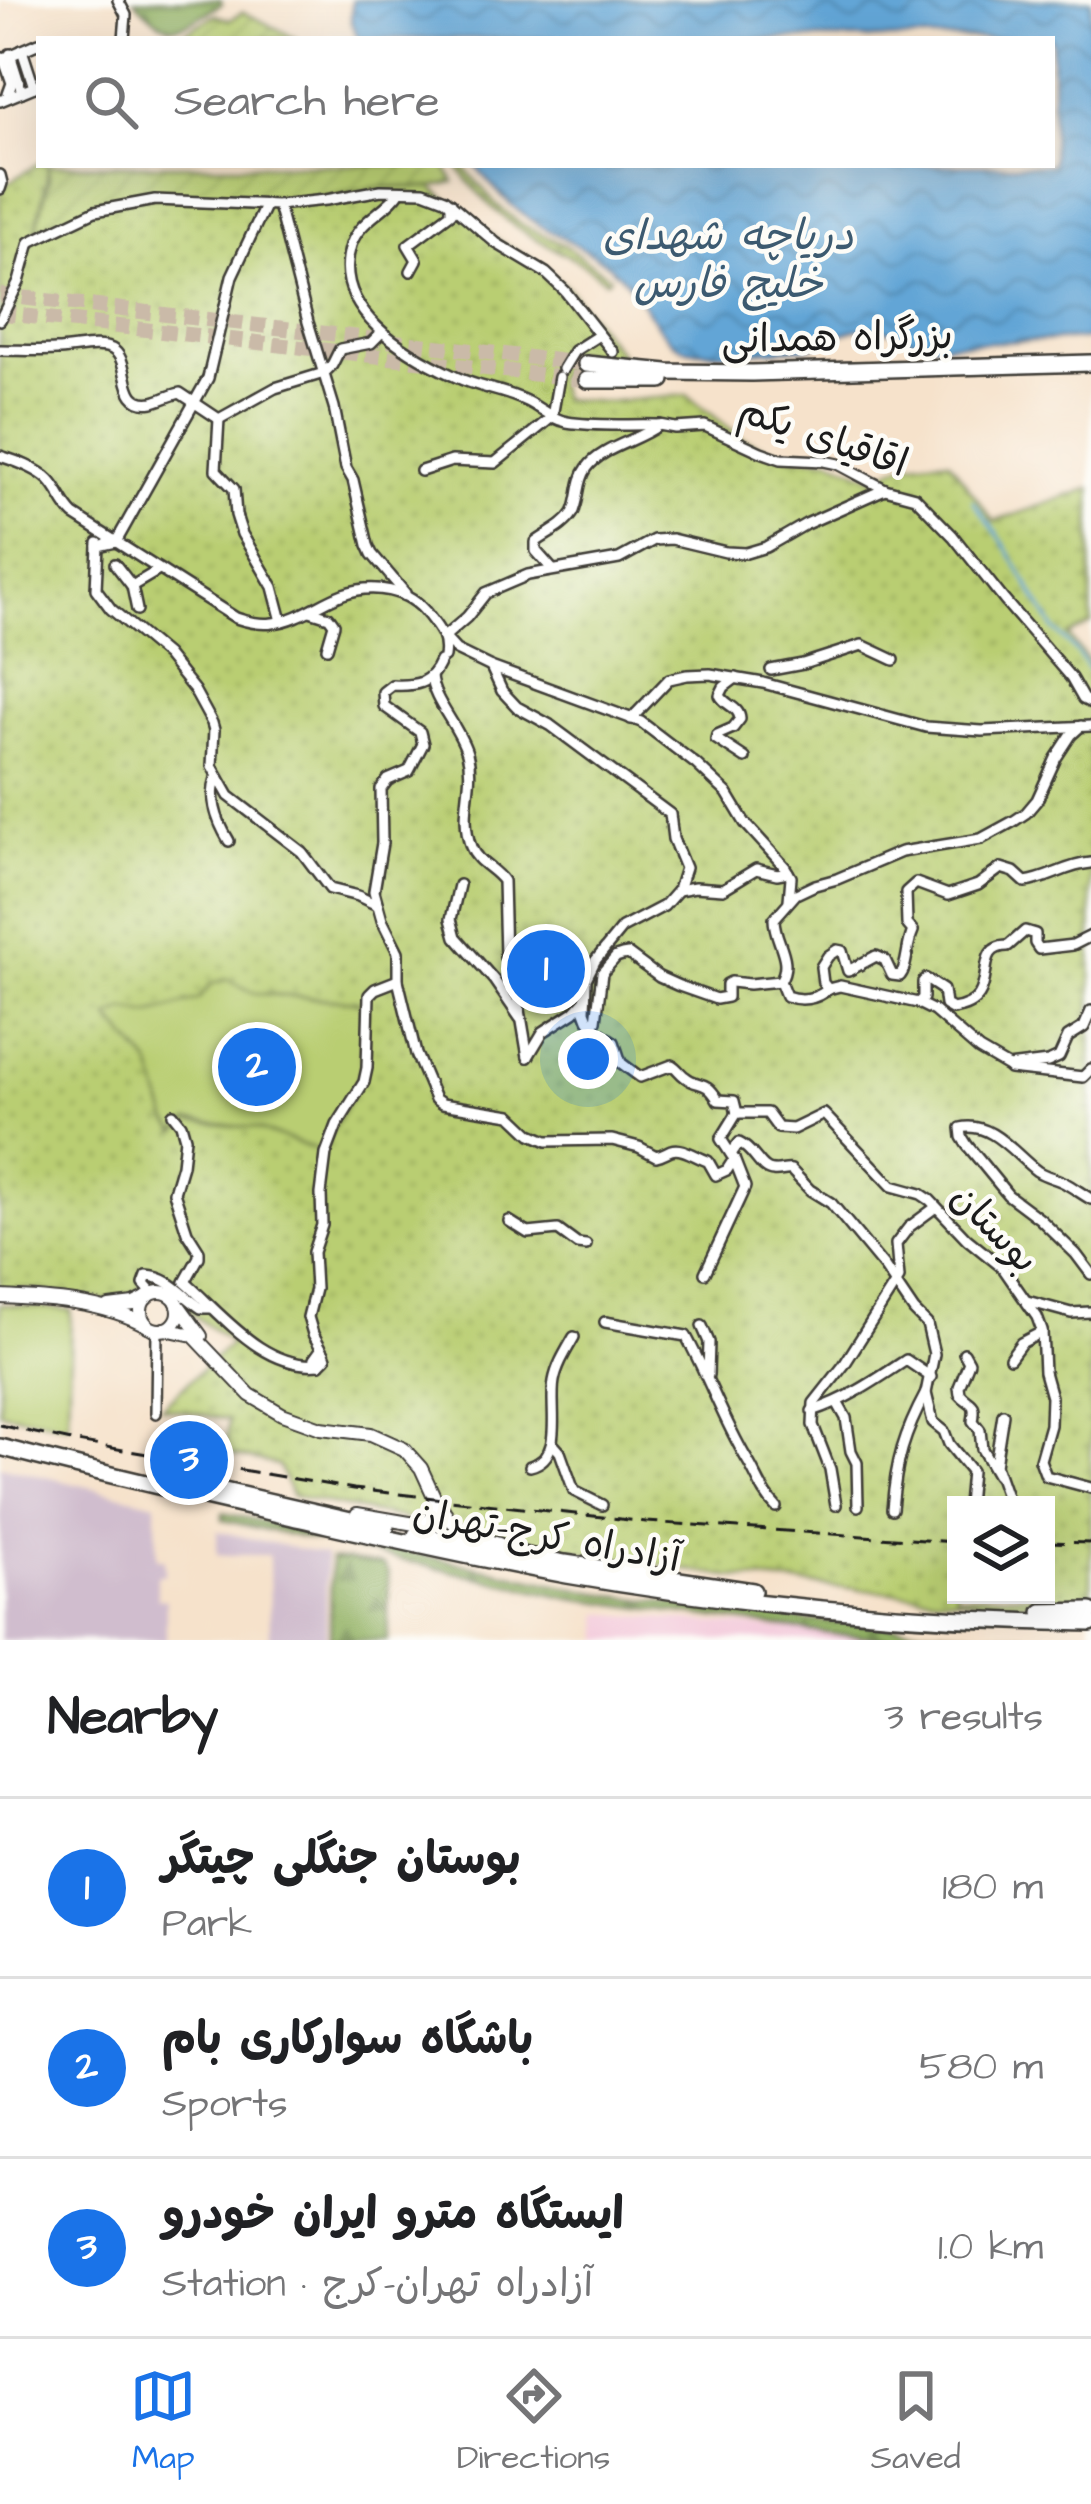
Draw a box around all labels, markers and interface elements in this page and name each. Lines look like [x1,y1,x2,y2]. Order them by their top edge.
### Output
search box [36,36,1055,168]
icon: search [78,69,144,135]
text: Search here [174,71,440,133]
water label: دریاچه شهدای خلیج فارس [602,208,854,314]
street label: بزرگراه همدانی [721,310,953,368]
street label: اقاقیای یکم [731,384,915,492]
pin: 1 [507,924,585,1014]
pin: 2 [218,1022,296,1112]
your location [558,1029,618,1089]
street label: بوستان [937,1172,1050,1286]
pin: 3 [150,1415,228,1505]
street label: آزادراه کرج-تهران [408,1487,686,1587]
map controls [947,1496,1055,1604]
button: layers [947,1496,1055,1604]
text: Nearby [48,1683,218,1754]
text: 3 results [884,1691,1043,1745]
text: بوستان جنگلی چیتگر [162,1829,521,1891]
text: 1 [85,1861,90,1915]
text: 180 m [942,1861,1043,1915]
text: Park [162,1898,252,1952]
text: باشگاه سوارکاری بام [162,2009,533,2071]
text: 2 [76,2041,98,2095]
text: 580 m [920,2041,1043,2095]
text: Sports [162,2078,288,2132]
text: ایستگاه مترو ایران خودرو [162,2184,624,2246]
text: 3 [77,2221,97,2275]
text: 1.0 km [938,2221,1043,2275]
text: Station · آزادراه تهران-کرج [162,2258,593,2312]
tab: Map [130,2363,196,2481]
tab: Directions [457,2363,610,2481]
tab: Saved [871,2363,961,2481]

